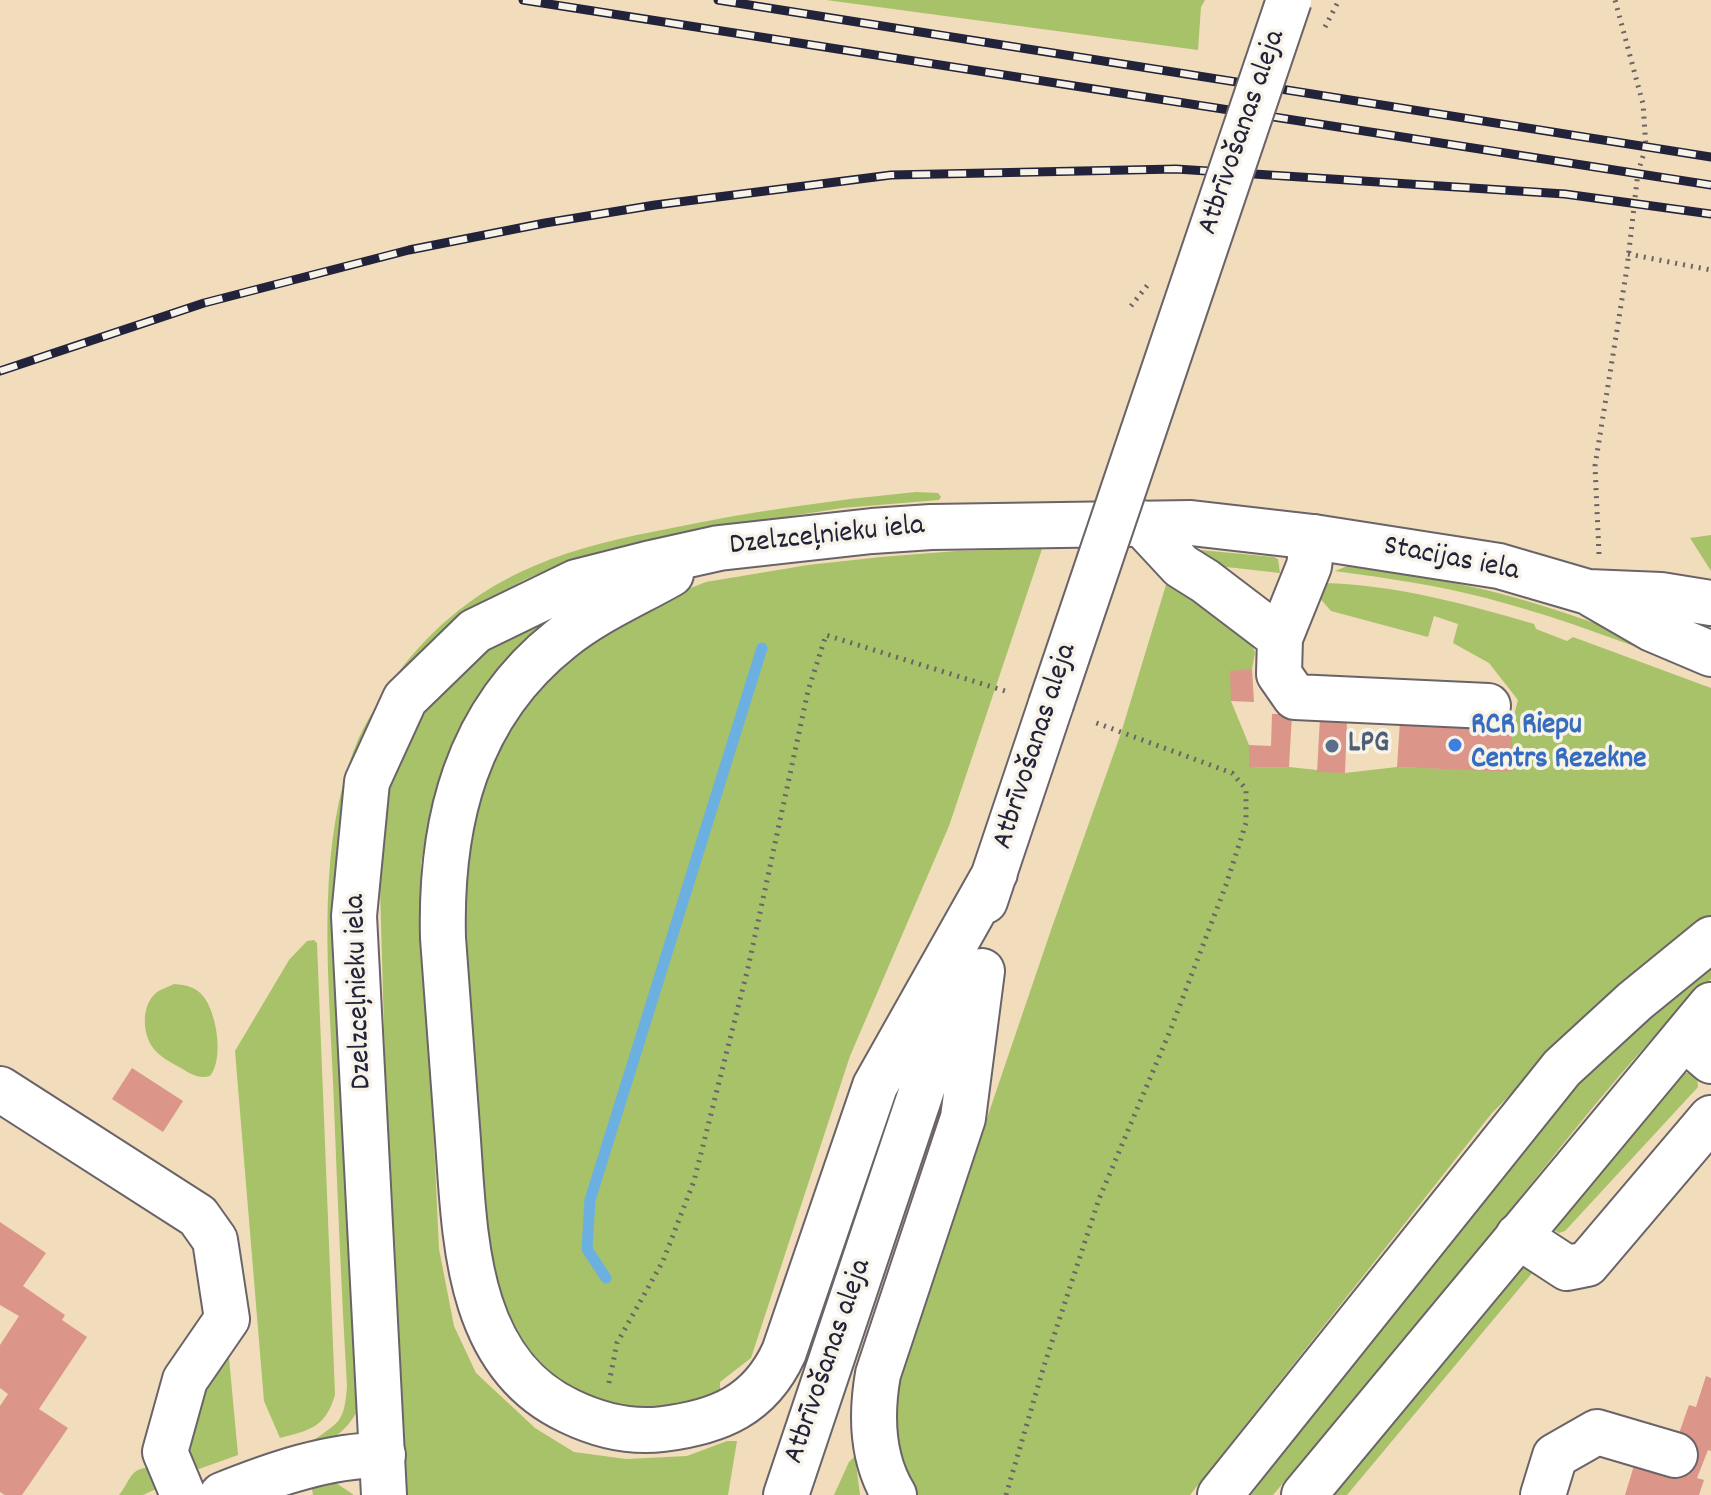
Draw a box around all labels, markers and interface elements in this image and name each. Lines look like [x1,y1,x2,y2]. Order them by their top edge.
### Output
street label: Atbrīvošanas aleja [1192,26,1296,240]
street label: Dzelzceļnieku iela [728,510,926,566]
street label: Stacijas iela [1380,530,1522,592]
street label: Atbrīvošanas aleja [987,640,1087,854]
place label: RCR Riepu Centrs Rezekne [1471,710,1646,780]
place label: LPG [1348,728,1389,764]
marker: RCR Riepu Centrs Rezekne [1446,736,1464,754]
marker: LPG [1323,737,1341,755]
street label: Dzelzceļnieku iela [340,894,382,1090]
street label: Atbrīvošanas aleja [778,1255,882,1469]

